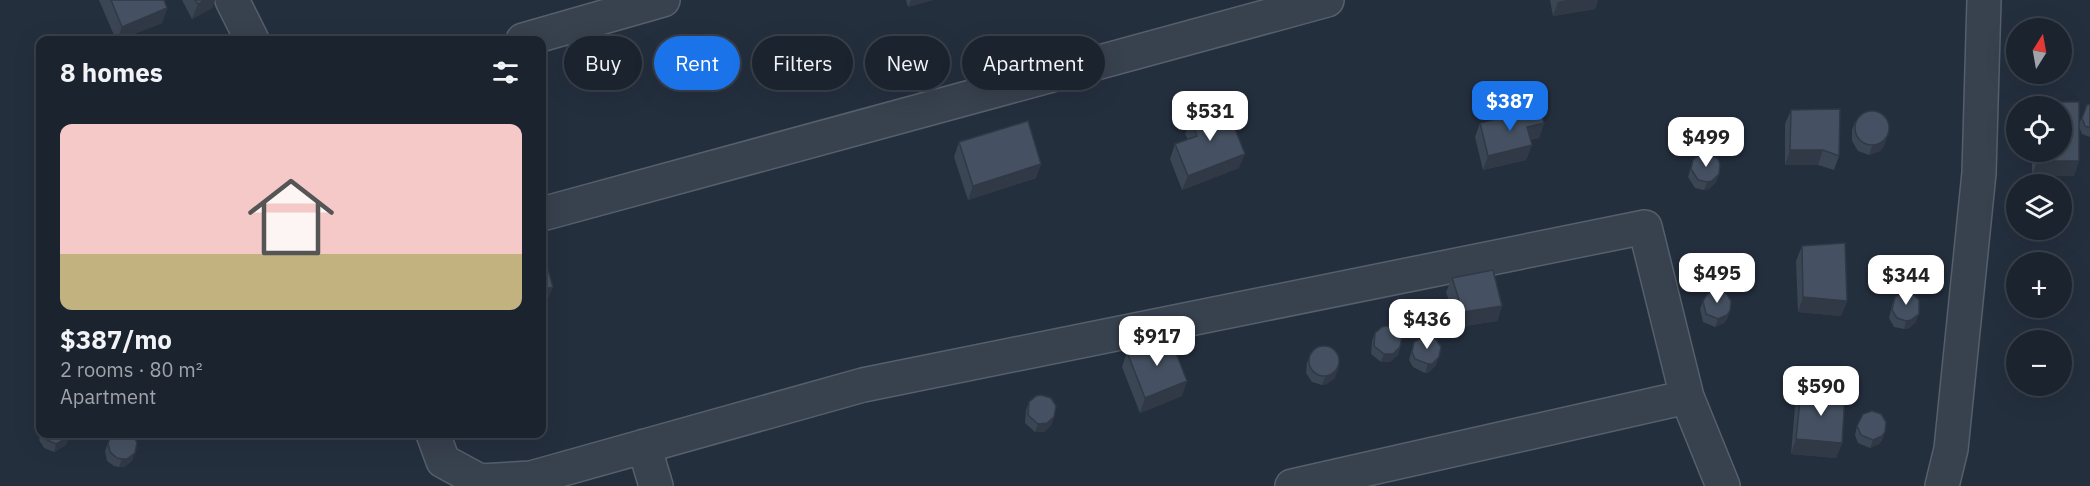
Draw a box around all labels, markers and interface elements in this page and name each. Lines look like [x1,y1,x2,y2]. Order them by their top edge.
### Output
north arrow [2006,18,2072,84]
map controls [2006,18,2072,396]
chip: Buy [564,36,642,90]
chip: Rent [654,36,740,90]
chip: Filters [752,36,853,90]
chip: New [865,36,950,90]
chip: Apartment [962,36,1105,90]
text: 8 homes [60,55,163,89]
icon: filters [489,56,522,89]
pin: $387 [1474,81,1546,132]
text: $387 [1486,87,1534,114]
pin: $531 [1174,91,1246,142]
button: locate [2006,96,2072,162]
text: $531 [1186,97,1234,124]
pin: $499 [1670,117,1742,168]
text: $499 [1682,123,1730,150]
icon: home [237,163,345,271]
button: layers [2006,174,2072,240]
button: + [2006,252,2072,318]
pin: $495 [1681,253,1753,304]
pin: $344 [1870,255,1942,306]
text: $495 [1693,259,1741,286]
text: $344 [1882,261,1930,288]
pin: $436 [1391,299,1463,350]
text: $436 [1403,305,1451,332]
pin: $917 [1121,316,1193,367]
text: $387/mo [60,322,172,356]
text: $917 [1133,322,1181,349]
button: − [2006,330,2072,396]
text: 2 rooms · 80 m² [60,356,203,383]
pin: $590 [1785,366,1857,417]
text: $590 [1797,372,1845,399]
text: Apartment [60,383,156,410]

